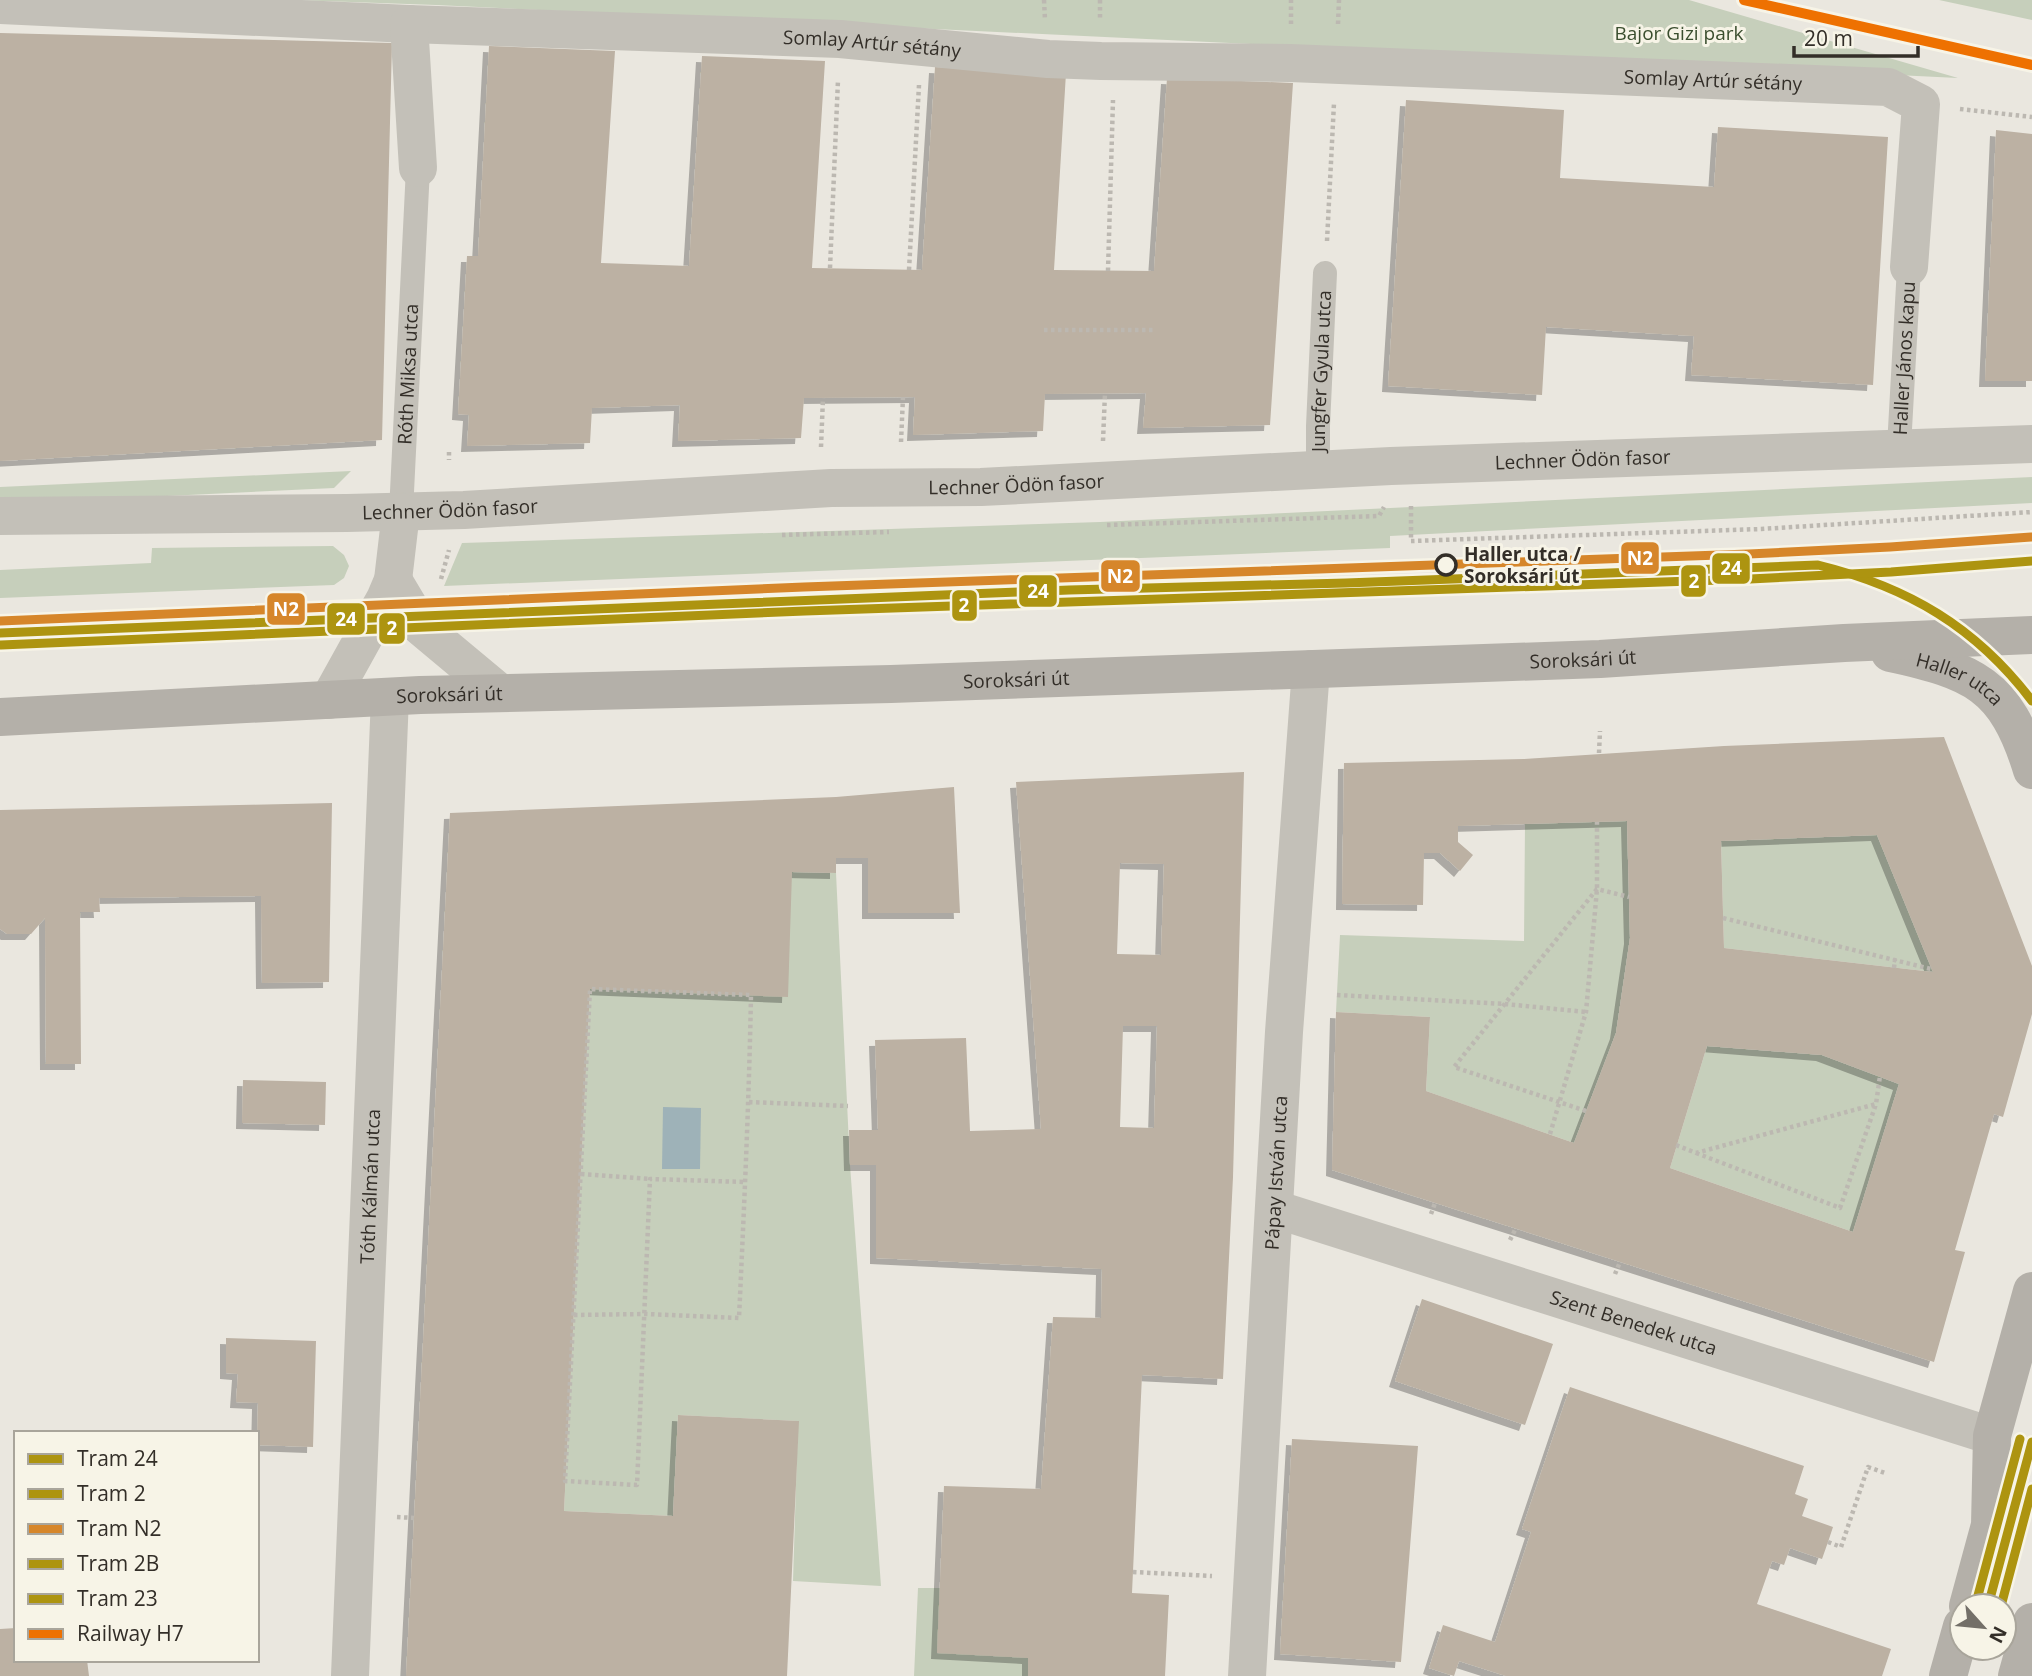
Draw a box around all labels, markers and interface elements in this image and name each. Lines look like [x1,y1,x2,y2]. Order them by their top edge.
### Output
scale bar [1794,14,1918,58]
park label: Bajor Gizi park [1615,20,1743,46]
street label: Somlay Artúr sétány [783,24,963,64]
text: 20 m [1804,24,1853,52]
street label: Somlay Artúr sétány [1623,63,1803,97]
street label: Haller János kapu [1887,280,1921,436]
street label: Jungfer Gyula utca [1305,290,1337,454]
street label: Róth Miksa utca [391,303,424,445]
street label: Lechner Ödön fasor [1494,443,1671,475]
street label: Lechner Ödön fasor [928,468,1105,500]
street label: Lechner Ödön fasor [362,493,539,526]
place label: Haller utca / Soroksári út [1464,541,1581,589]
line badge: N2 [1620,541,1660,575]
text: N2 [1627,545,1653,571]
line badge: 24 [1711,552,1751,585]
marker: Haller utca / Soroksári út [1435,554,1457,576]
text: 24 [1720,555,1742,581]
line badge: N2 [1100,559,1141,593]
text: N2 [1107,563,1133,589]
line badge: 2 [1680,564,1707,598]
text: 2 [1689,568,1700,594]
line badge: 24 [1018,574,1058,608]
text: 24 [1027,578,1049,604]
line badge: 2 [951,589,978,622]
line badge: N2 [266,592,306,626]
text: 2 [959,592,970,618]
text: N2 [273,596,299,622]
line badge: 24 [326,602,366,636]
text: 24 [335,606,357,632]
line badge: 2 [378,612,406,645]
text: 2 [387,615,398,641]
street label: Soroksári út [1529,644,1637,674]
street label: Haller utca [1913,646,2009,711]
street label: Soroksári út [962,665,1070,694]
street label: Soroksári út [395,680,503,709]
street label: Pápay István utca [1258,1095,1293,1251]
street label: Tóth Kálmán utca [354,1108,386,1264]
street label: Szent Benedek utca [1547,1284,1720,1361]
legend [14,1431,259,1662]
text: Tram 24 [77,1444,158,1472]
text: Tram 2 [77,1479,146,1507]
text: Tram N2 [77,1514,162,1542]
text: Tram 2B [77,1549,159,1577]
text: Tram 23 [77,1584,158,1612]
north arrow [1948,1592,2018,1662]
text: Railway H7 [77,1619,184,1647]
text: N [1983,1622,2013,1648]

